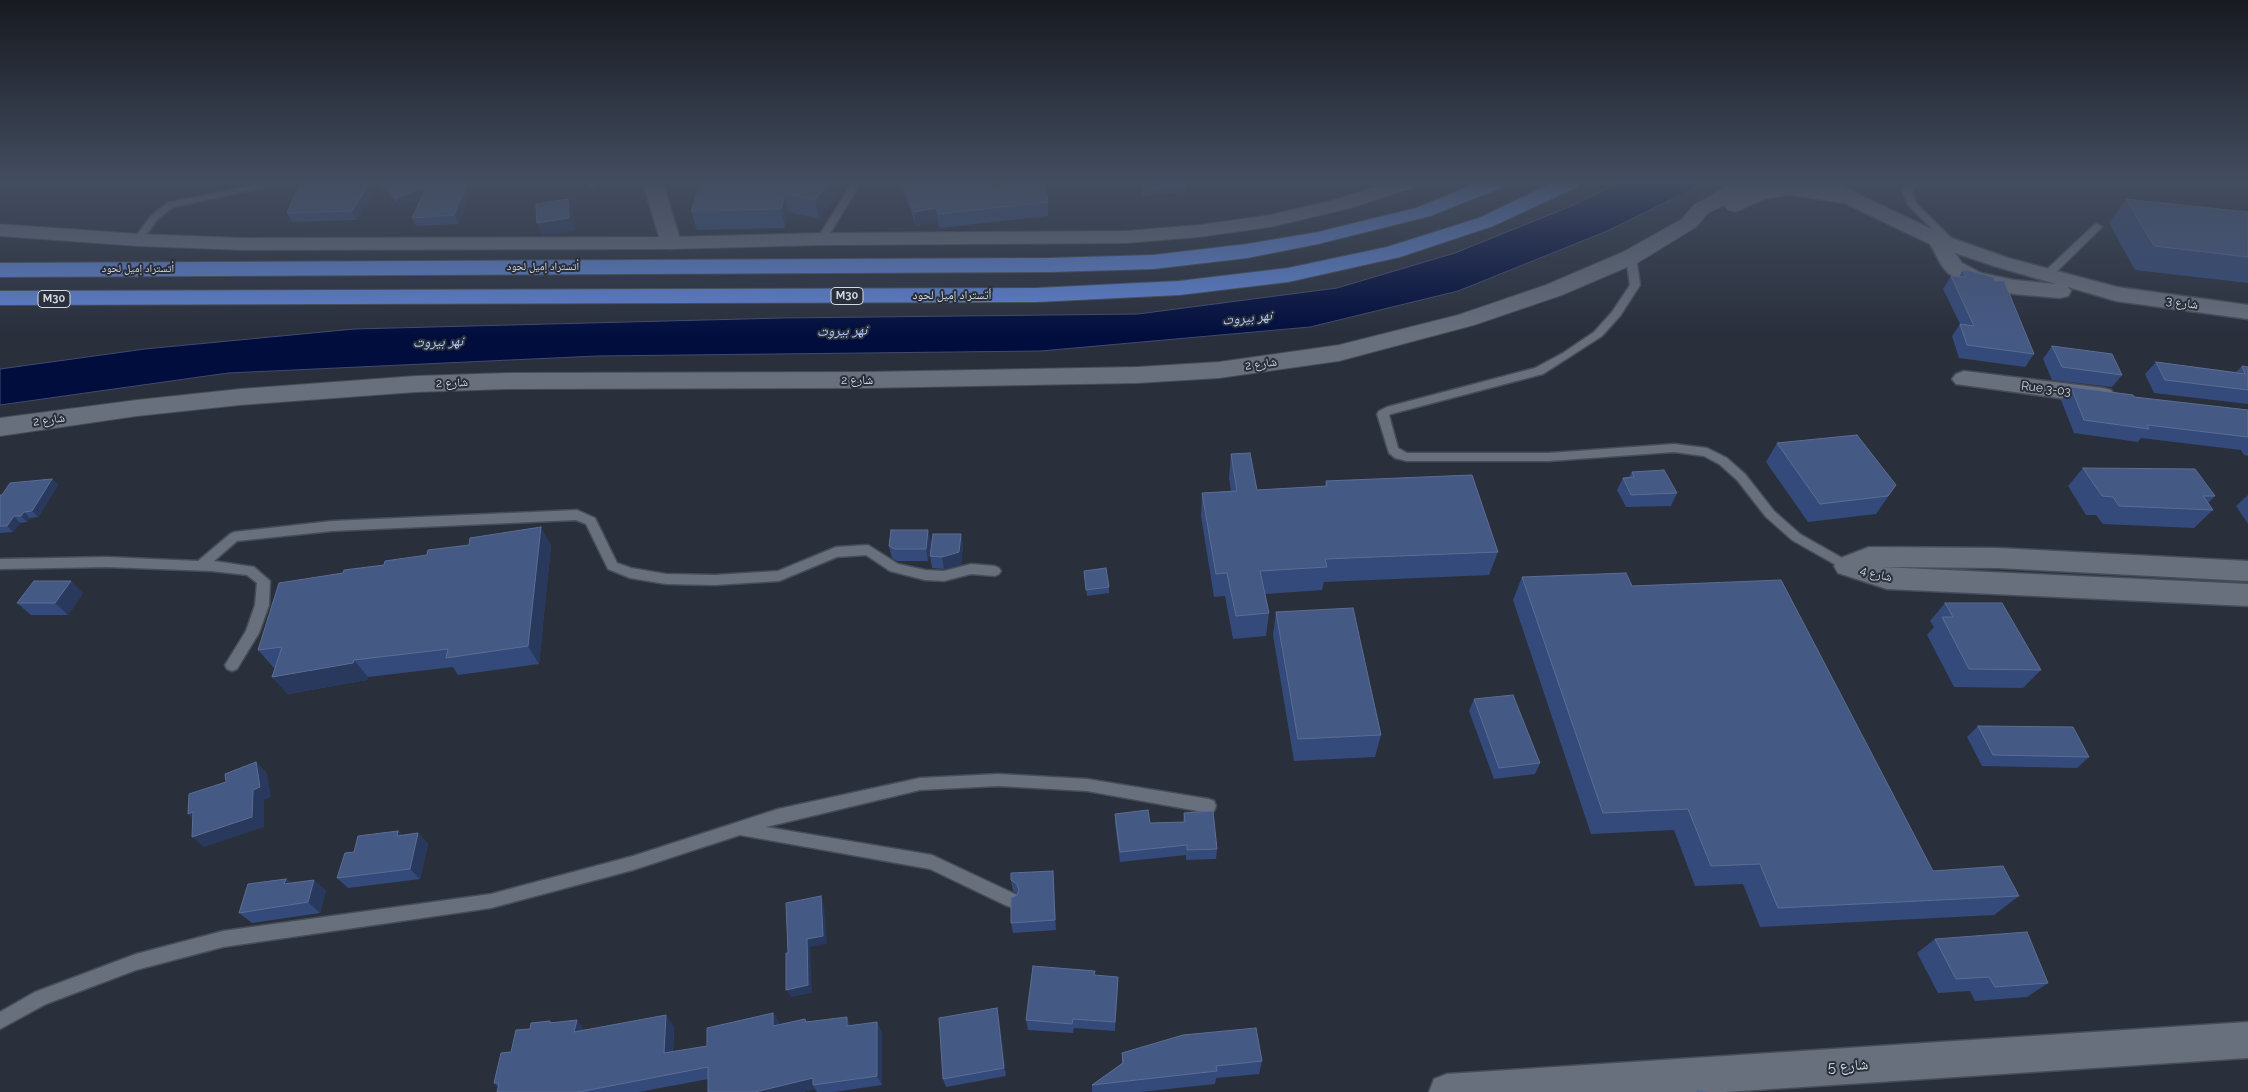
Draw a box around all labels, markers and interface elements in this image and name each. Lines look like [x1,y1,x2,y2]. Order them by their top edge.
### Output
street label: أتستراد إميل لحود [507,260,579,274]
street label: أتستراد إميل لحود [102,262,174,276]
road number: M30 [831,288,863,304]
street label: أتستراد إميل لحود [913,288,991,302]
road number: M30 [38,290,70,308]
street label: شارع 3 [2165,294,2199,312]
water label: نهر بيروت [1221,307,1273,329]
water label: نهر بيروت [817,322,867,340]
water label: نهر بيروت [413,333,463,351]
street label: شارع 2 [1244,355,1278,373]
street label: شارع 2 [841,373,873,387]
street label: شارع 2 [436,375,468,391]
street label: Rue 3-03 [2020,379,2072,399]
street label: شارع 2 [32,411,66,429]
street label: شارع 4 [1859,563,1893,585]
street label: شارع 5 [1827,1056,1869,1076]

